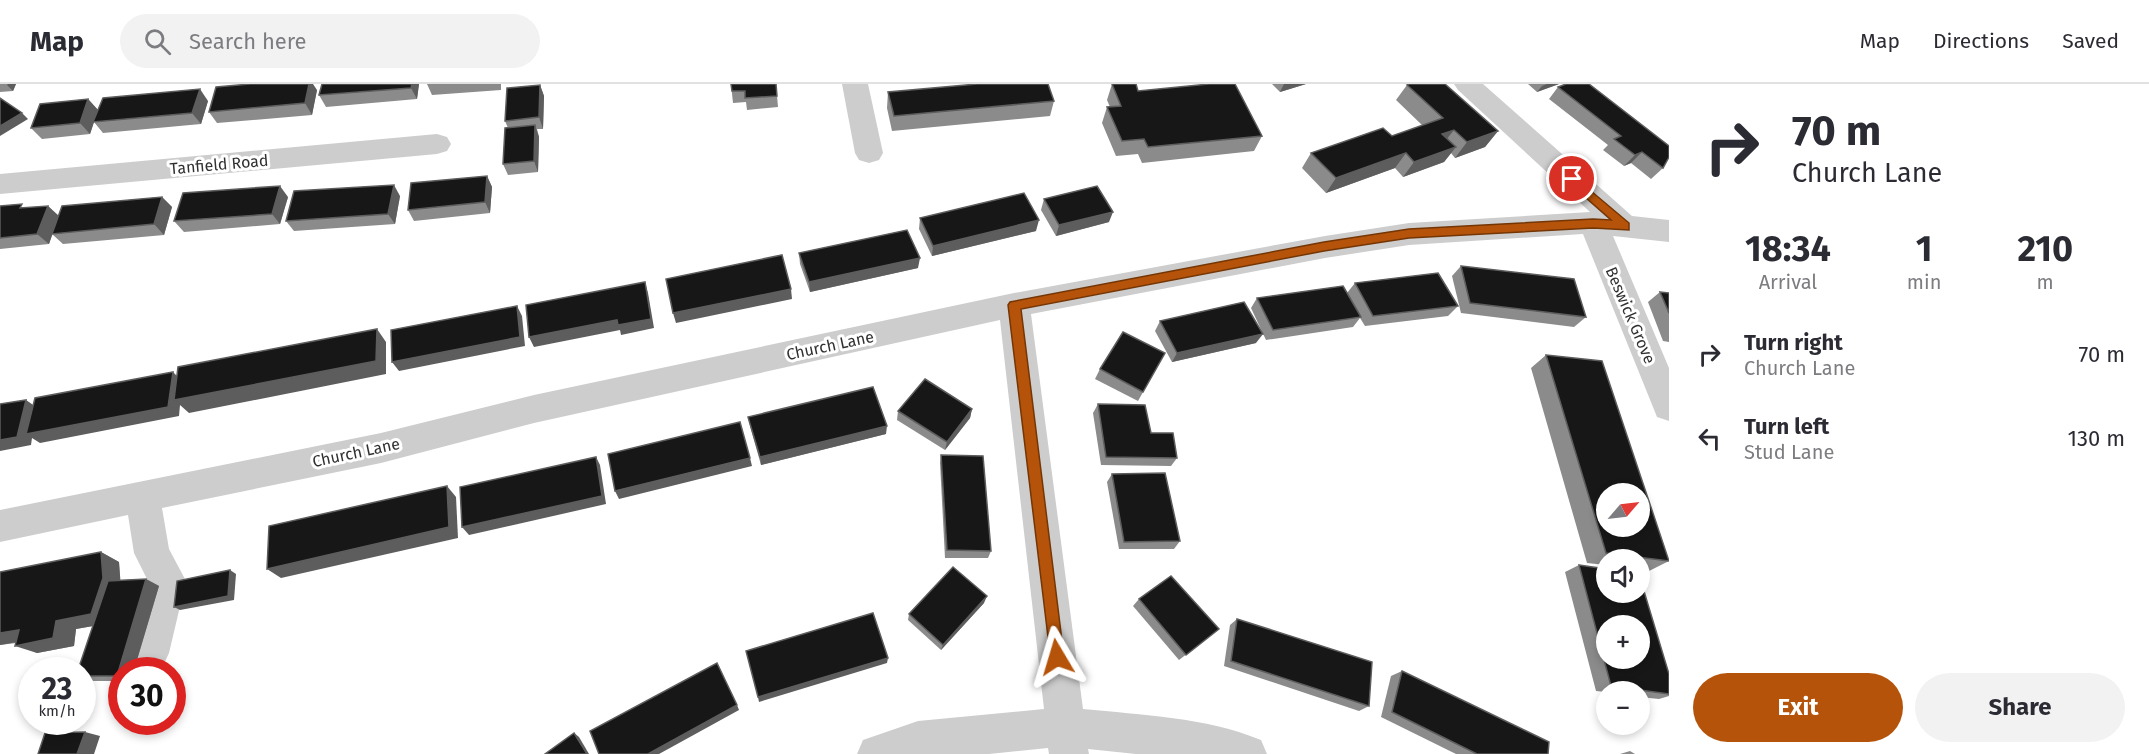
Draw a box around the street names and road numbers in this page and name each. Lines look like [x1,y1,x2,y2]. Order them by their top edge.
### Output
street label: Tanfield Road [169,151,269,178]
street label: Beswick Grove [1602,264,1660,367]
street label: Church Lane [785,327,876,364]
street label: Church Lane [311,434,402,471]

